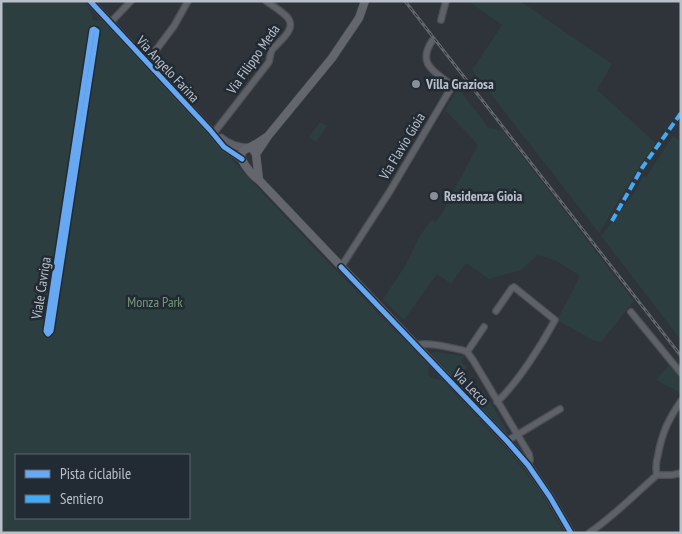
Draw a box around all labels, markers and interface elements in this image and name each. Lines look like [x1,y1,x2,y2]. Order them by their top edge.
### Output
street label: Via Filippo Meda [222,21,284,98]
street label: Via Angelo Farina [132,31,203,106]
place label: Villa Graziosa [425,75,494,93]
marker: Villa Graziosa [410,78,422,90]
street label: Via Flavio Gioia [374,109,429,184]
place label: Residenza Gioia [444,187,522,205]
marker: Residenza Gioia [428,190,440,202]
street label: Viale Cavriga [27,256,55,321]
park label: Monza Park [127,293,183,311]
street label: Via Lecco [448,364,493,409]
legend [15,454,190,519]
text: Pista ciclabile [60,464,131,483]
text: Sentiero [60,489,103,508]

